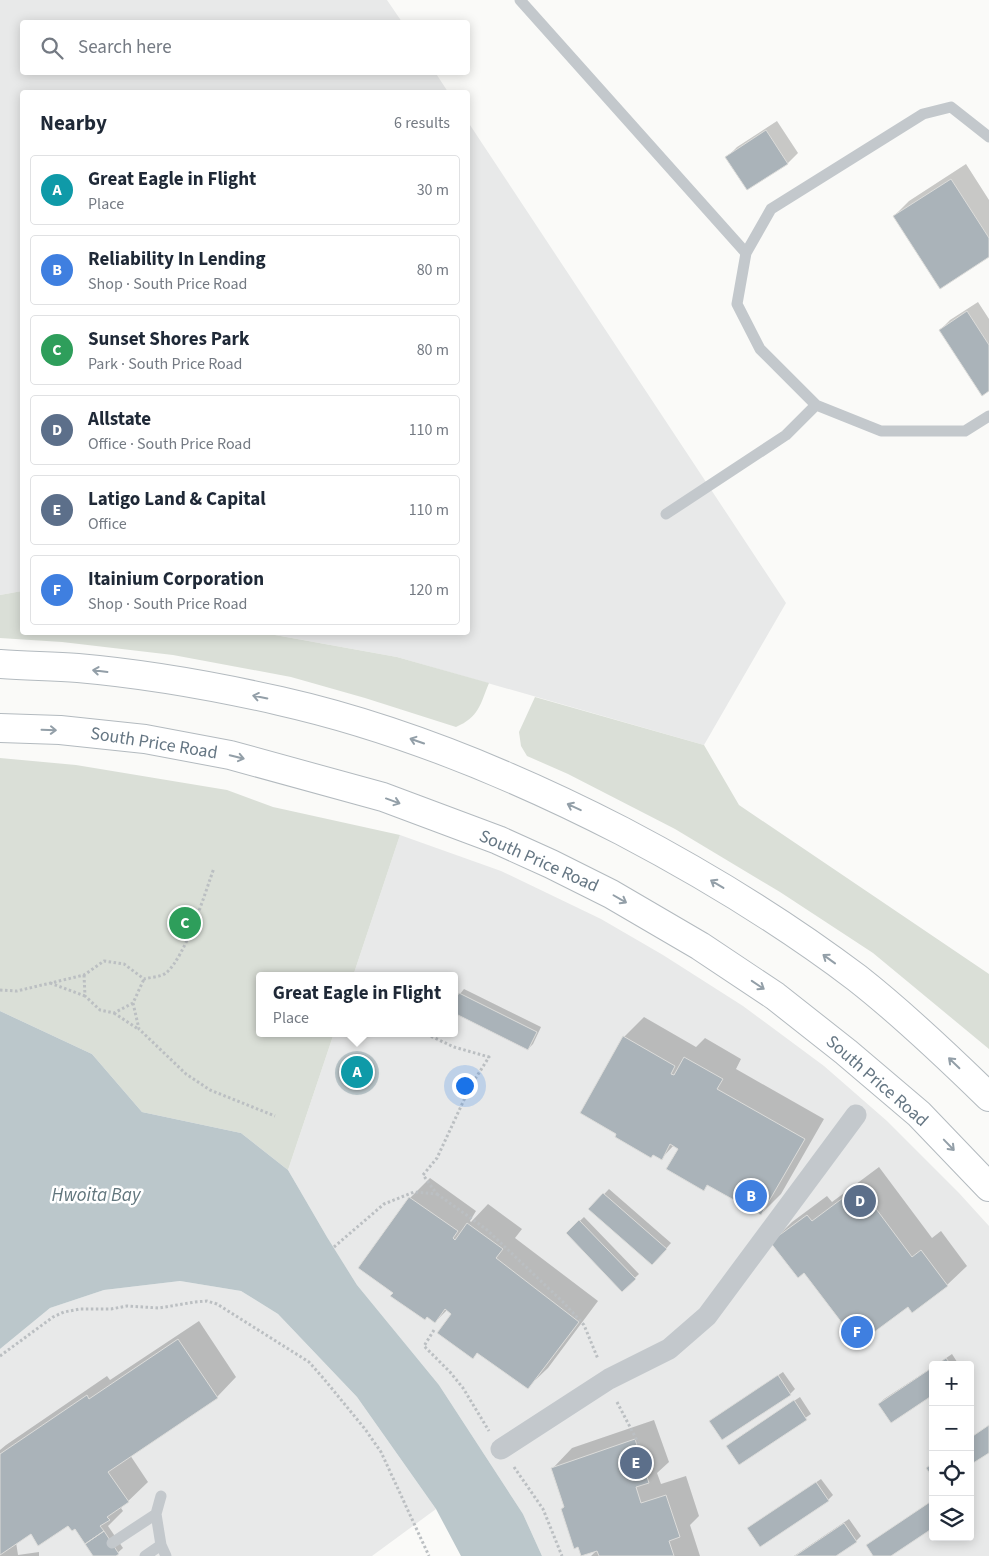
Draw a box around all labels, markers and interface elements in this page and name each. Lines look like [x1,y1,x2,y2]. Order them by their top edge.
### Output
search box [20,20,470,75]
icon: search [38,34,66,62]
text: Search here [78,34,172,61]
text: Nearby [40,108,107,138]
text: 6 results [394,112,450,134]
text: Great Eagle in Flight [88,166,256,193]
text: A [52,179,62,201]
text: 30 m [417,179,449,201]
text: Place [88,193,124,215]
text: Reliability In Lending [88,246,266,273]
text: B [52,259,62,281]
text: 80 m [417,259,449,281]
text: Shop · South Price Road [88,273,247,295]
text: Sunset Shores Park [88,326,249,353]
text: C [52,339,62,361]
text: 80 m [417,339,449,361]
text: Park · South Price Road [88,353,243,375]
text: Allstate [88,406,151,433]
text: D [52,419,62,441]
text: 110 m [409,419,449,441]
text: Office · South Price Road [88,433,251,455]
text: Latigo Land & Capital [88,486,266,513]
text: E [53,499,61,521]
text: 110 m [409,499,449,521]
text: Office [88,513,127,535]
text: Itainium Corporation [88,566,264,593]
text: F [53,579,61,601]
text: 120 m [409,579,449,601]
text: Shop · South Price Road [88,593,247,615]
one-way arrow [92,666,108,676]
one-way arrow [253,692,269,701]
street label: South Price Road [89,721,219,765]
one-way arrow [40,725,56,735]
one-way arrow [409,735,425,745]
one-way arrow [228,753,244,762]
one-way arrow [385,797,400,806]
one-way arrow [567,801,582,811]
street label: South Price Road [475,823,603,899]
one-way arrow [711,879,725,889]
one-way arrow [612,895,626,905]
pin: C [169,904,201,942]
one-way arrow [822,954,836,964]
popup [256,972,458,1037]
text: Great Eagle in Flight [273,980,441,1007]
one-way arrow [751,980,765,990]
text: Place [273,1007,309,1029]
street label: South Price Road [820,1029,934,1133]
pin: A [341,1053,373,1091]
one-way arrow [948,1057,960,1069]
your location [452,1073,478,1099]
one-way arrow [943,1139,955,1152]
pin: B [735,1177,767,1215]
water label: Hwoita Bay [52,1182,142,1209]
pin: D [844,1182,876,1220]
pin: F [841,1313,873,1351]
map controls [929,1361,974,1541]
button: + [929,1361,974,1406]
button: − [929,1406,974,1451]
pin: E [620,1444,652,1482]
button: locate [929,1451,974,1496]
button: layers [929,1496,974,1541]

